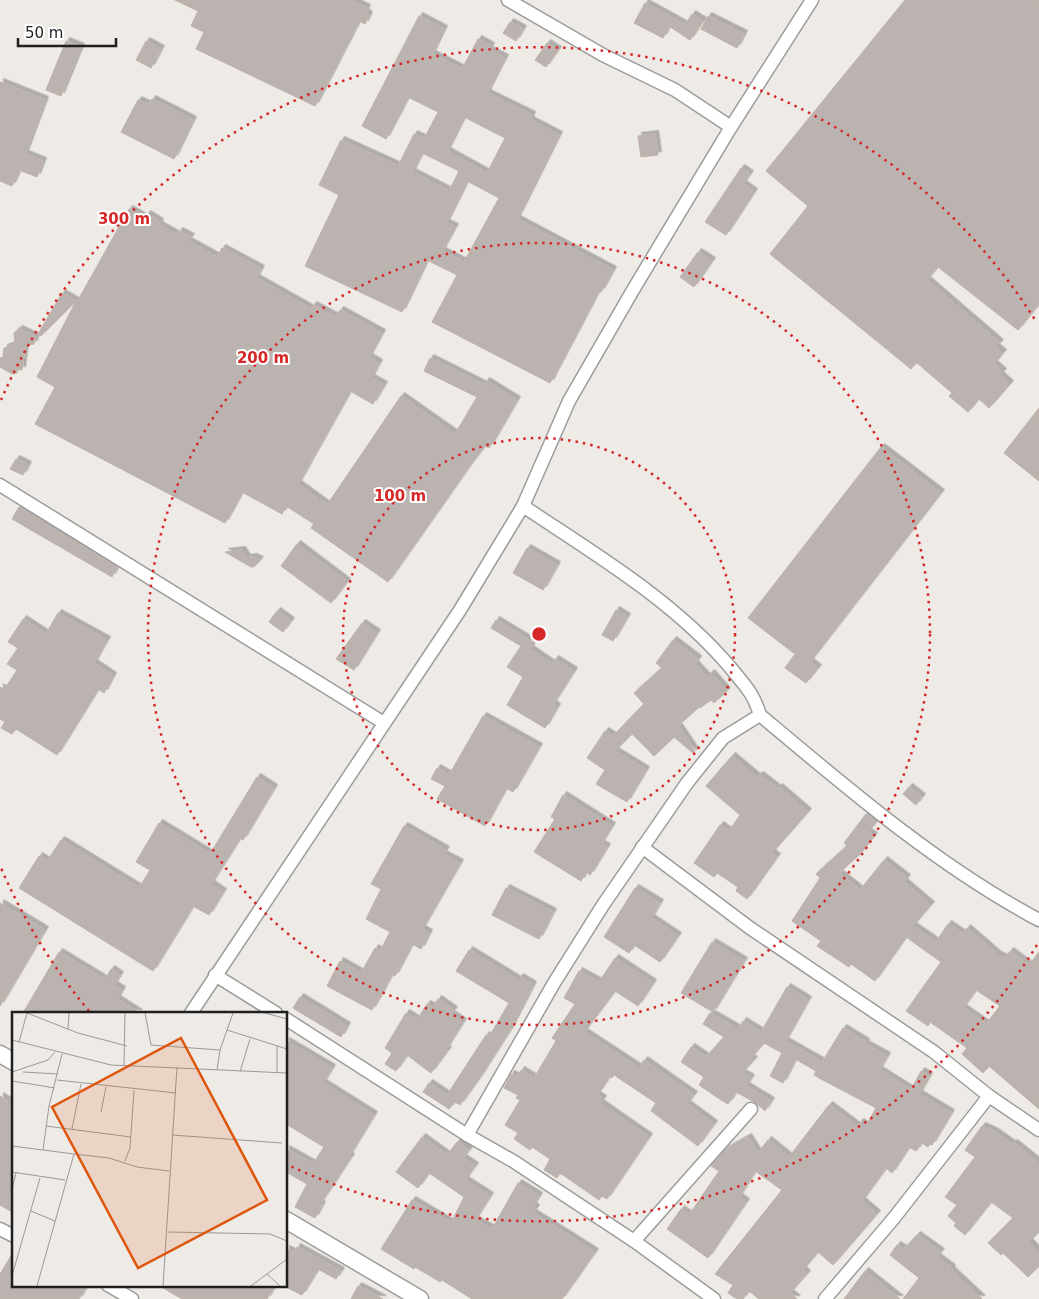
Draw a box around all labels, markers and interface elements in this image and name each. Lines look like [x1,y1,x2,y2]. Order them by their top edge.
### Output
scale bar [18,15,115,47]
text: 50 m [25,24,63,42]
text: 300 m [98,210,150,228]
text: 200 m [237,349,289,367]
text: 100 m [374,487,426,505]
centre of rings [530,625,548,643]
inset map [12,1012,288,1286]

